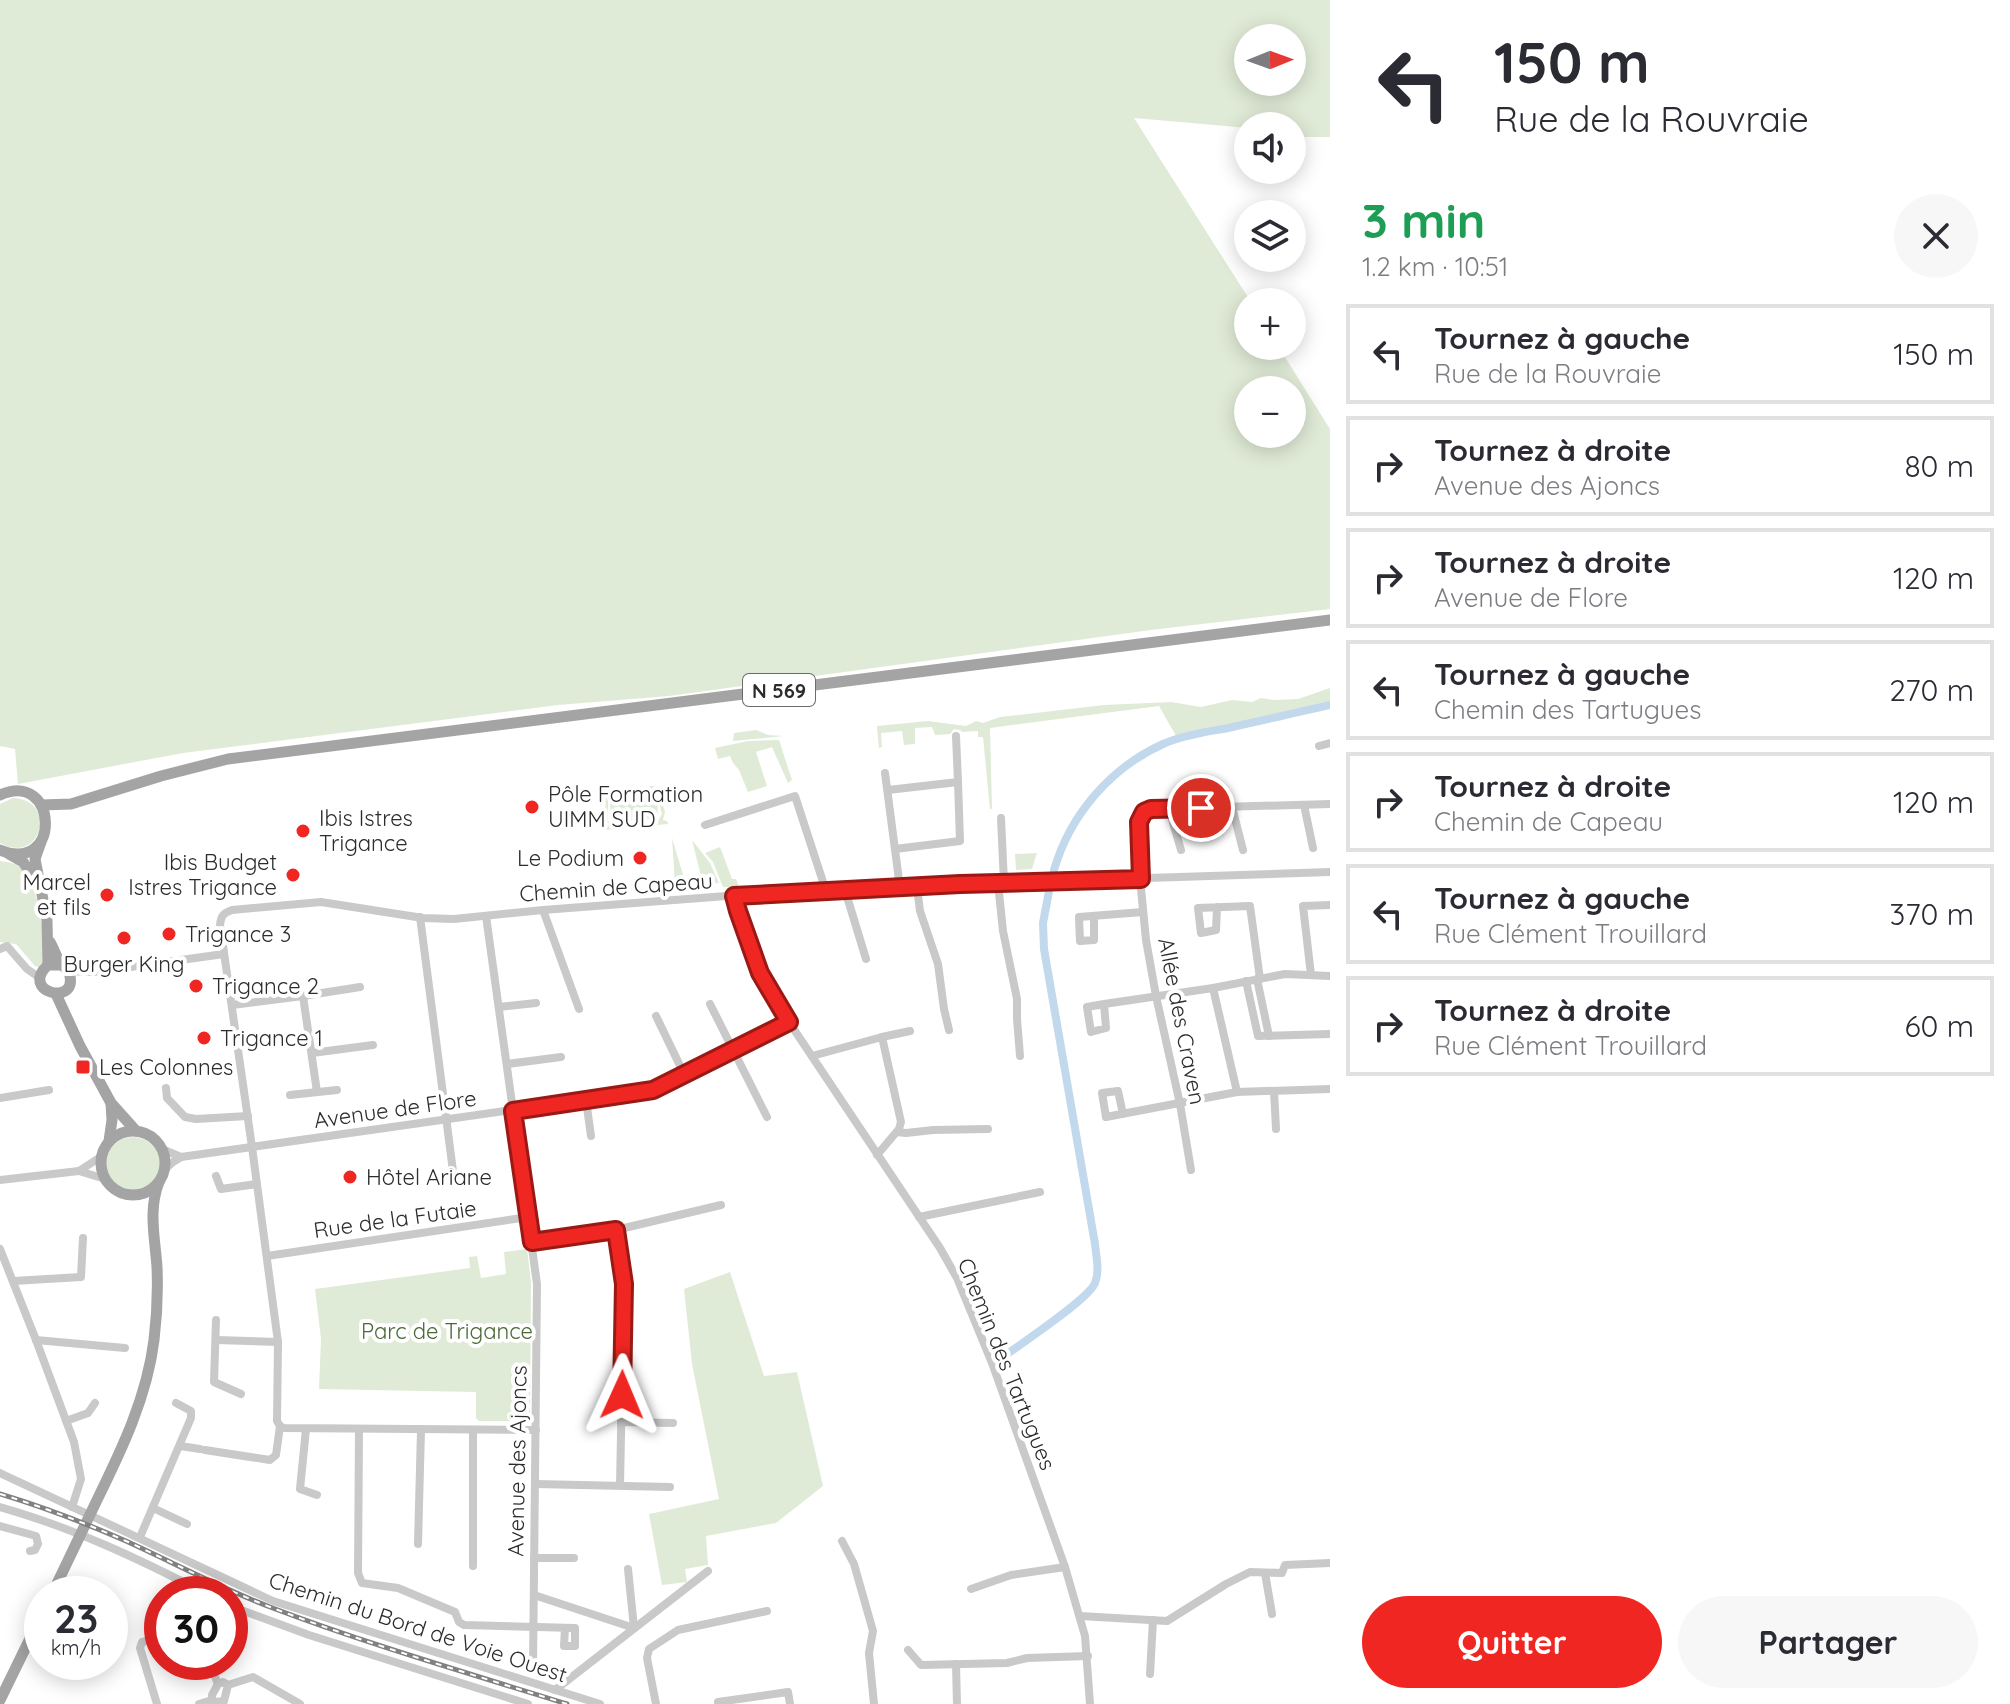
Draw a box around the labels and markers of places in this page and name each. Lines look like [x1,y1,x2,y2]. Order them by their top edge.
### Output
pin [1167,774,1235,842]
place label: Pôle Formation UIMM SUD [548,780,703,833]
marker: Pôle Formation UIMM SUD [523,798,541,816]
place label: Ibis Istres Trigance [319,804,413,857]
marker: Ibis Istres Trigance [294,822,312,840]
place label: Le Podium [517,844,624,872]
place label: Ibis Budget Istres Trigance [128,848,277,901]
marker: Le Podium [631,849,649,867]
marker: Ibis Budget Istres Trigance [284,866,302,884]
place label: Marcel et fils [23,868,91,921]
marker: Marcel et fils [98,886,116,904]
place label: Trigance 3 [185,920,291,948]
marker: Trigance 3 [160,925,178,943]
marker: Burger King [115,929,133,947]
place label: Burger King [63,950,185,978]
place label: Trigance 2 [212,972,319,1000]
marker: Trigance 2 [187,977,205,995]
place label: Trigance 1 [220,1024,323,1052]
marker: Trigance 1 [195,1029,213,1047]
place label: Les Colonnes [99,1053,233,1081]
marker: Les Colonnes [74,1058,92,1076]
place label: Hôtel Ariane [366,1163,492,1191]
marker: Hôtel Ariane [341,1168,359,1186]

